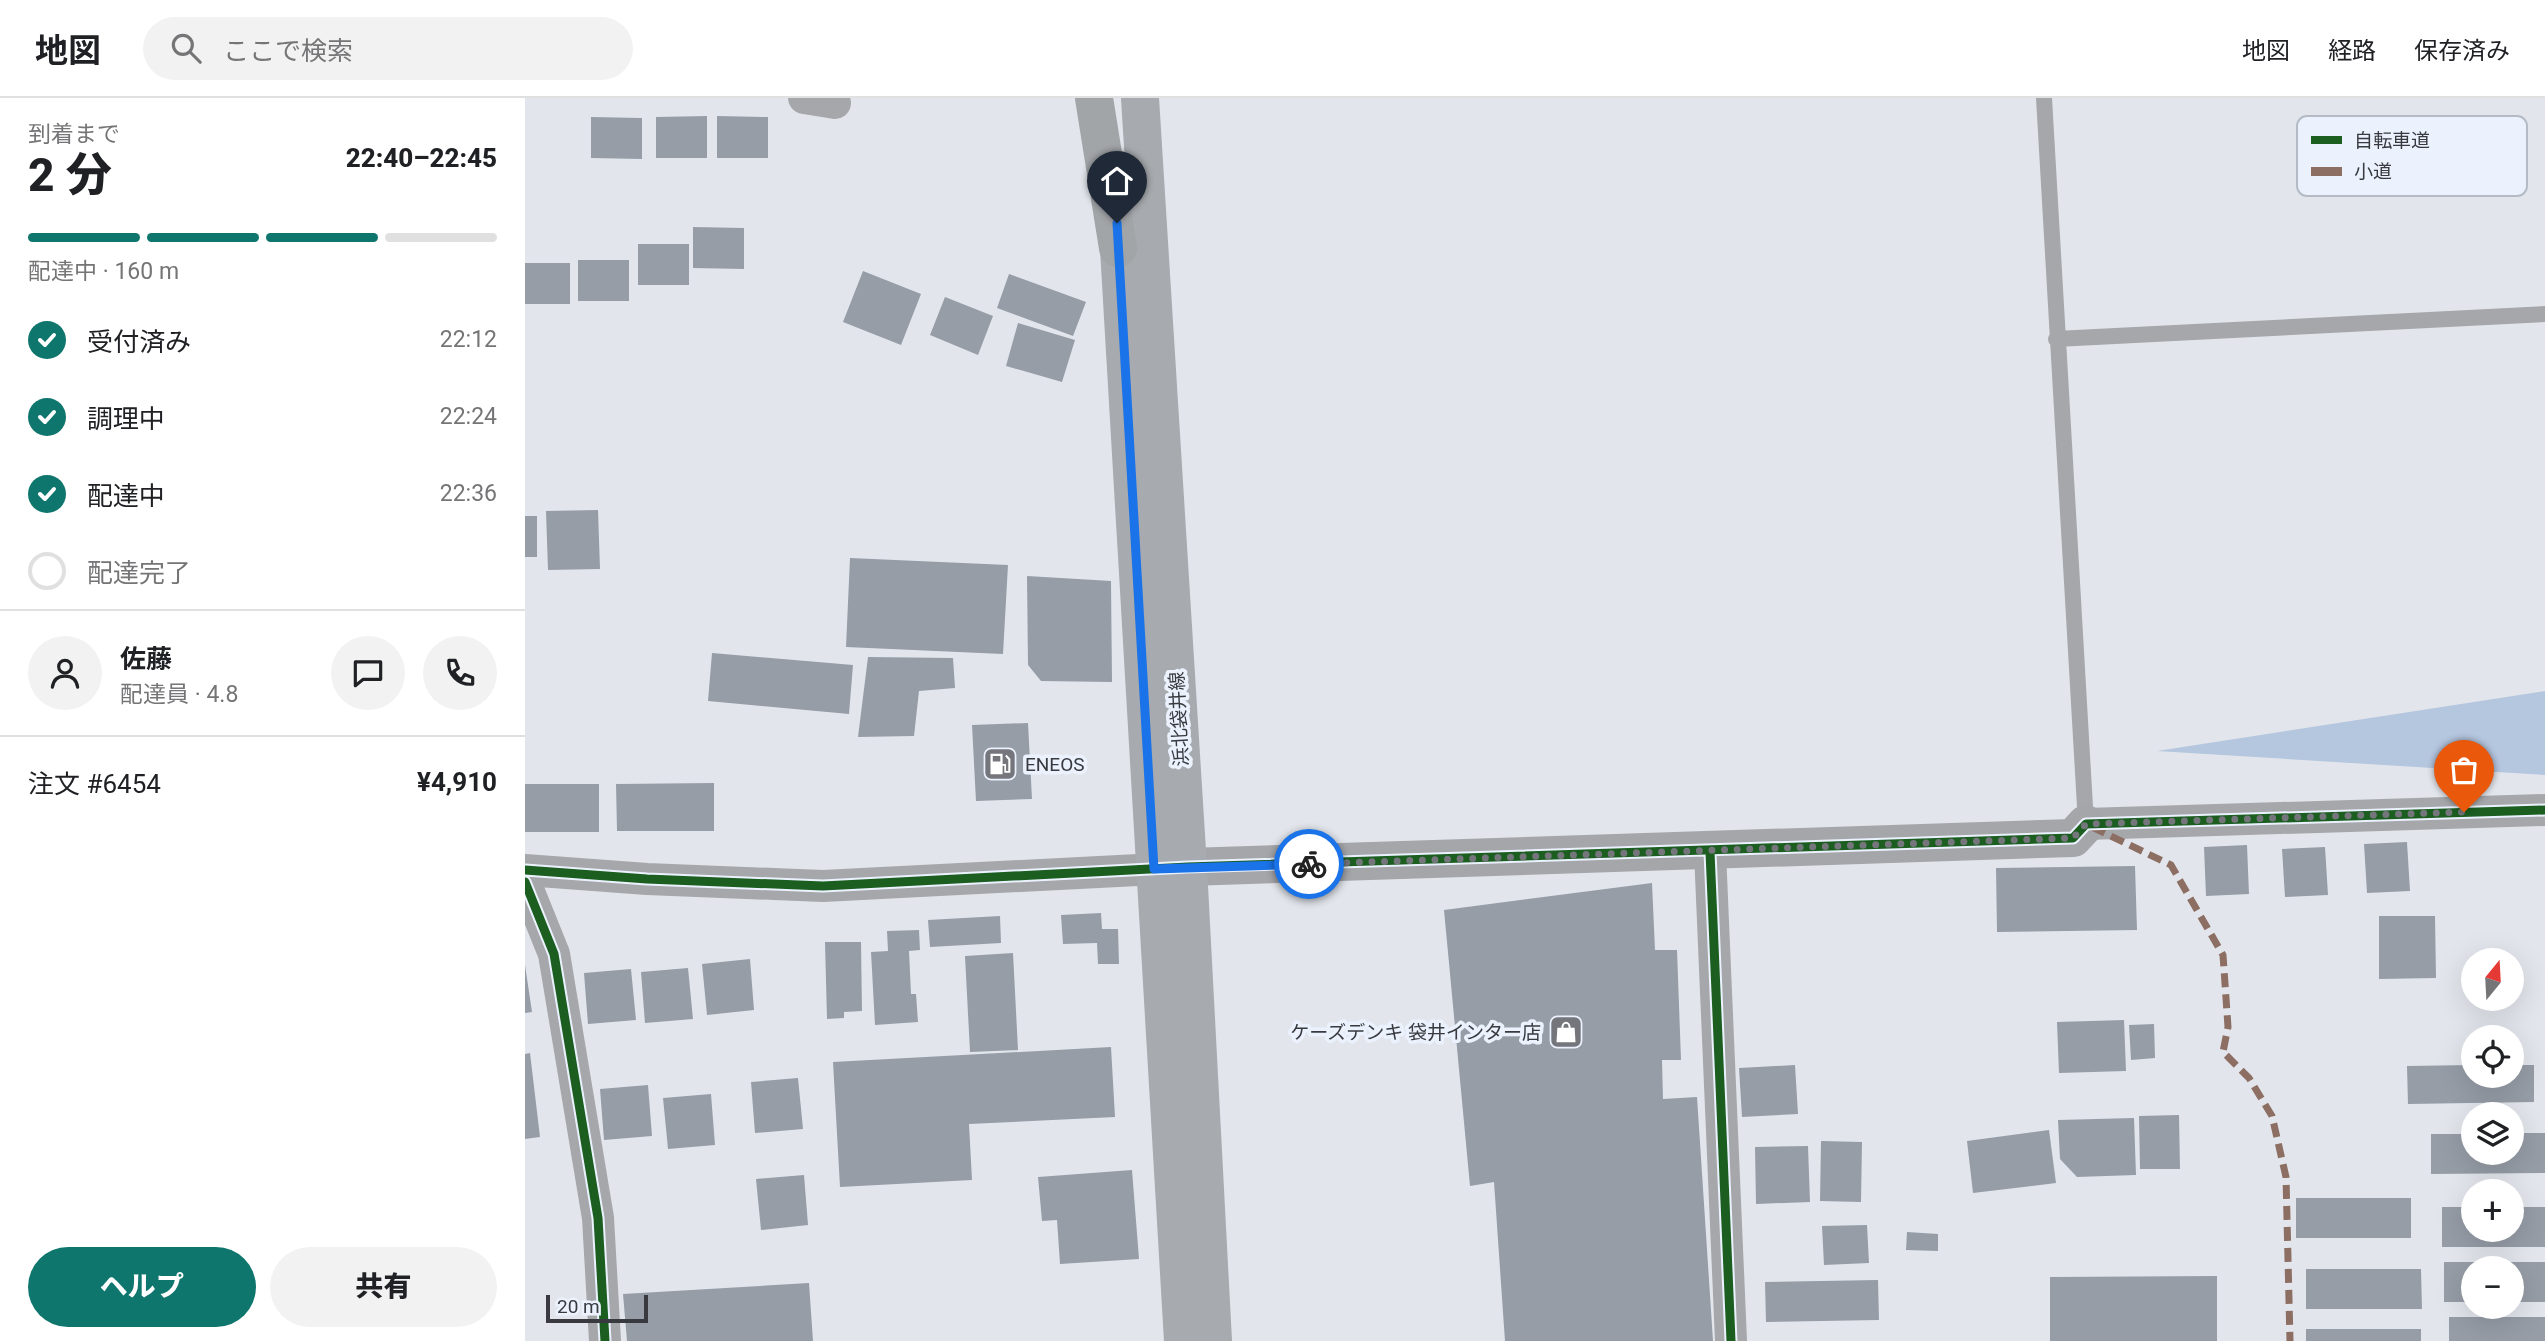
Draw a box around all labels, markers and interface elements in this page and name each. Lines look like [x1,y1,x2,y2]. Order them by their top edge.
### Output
search box [143,17,633,80]
icon: search [167,29,205,67]
text: 地図 [35,31,101,70]
text: ここで検索 [223,36,353,66]
text: 地図 [2242,37,2290,65]
text: 経路 [2328,37,2376,65]
text: 保存済み [2414,37,2510,65]
legend [2297,116,2527,196]
text: 到着まで [28,121,120,148]
text: 自転車道 [2354,129,2430,152]
text: 22:40–22:45 [346,143,497,173]
text: 2 分 [28,148,112,202]
pin [1087,151,1147,223]
text: 小道 [2354,160,2392,183]
icon: home [1098,162,1136,200]
text: 配達中 · 160 m [28,258,179,285]
icon: check [28,321,66,359]
text: 22:12 [440,326,497,353]
text: 受付済み [87,327,191,357]
icon: check [28,398,66,436]
text: 22:24 [440,403,497,430]
text: 調理中 [87,404,165,434]
icon: check [28,475,66,513]
text: 22:36 [440,480,497,507]
text: 配達中 [87,481,165,511]
text: 配達完了 [87,558,191,588]
button: person [28,636,102,710]
button: chat [331,636,405,710]
button: phone [423,636,497,710]
text: 佐藤 [120,644,172,674]
street label: 浜北袋井線 [1165,671,1193,767]
text: 配達員 · 4.8 [120,681,238,708]
pin [2434,740,2494,812]
fuel station icon: ENEOS [981,745,1019,783]
icon: bag [2445,751,2483,789]
place label: ENEOS [1025,753,1085,776]
text: ¥4,910 [417,767,497,797]
text: 注文 #6454 [28,769,161,799]
courier [1274,829,1344,899]
icon: bike [1290,845,1328,883]
north arrow [2461,948,2523,1012]
map controls [2461,948,2524,1319]
shop icon: ケーズデンキ 袋井インター店 [1547,1013,1585,1051]
place label: ケーズデンキ 袋井インター店 [1290,1021,1541,1044]
button: locate [2461,1025,2524,1088]
button: layers [2461,1102,2524,1165]
button: + [2461,1179,2524,1242]
button: ヘルプ [28,1247,256,1327]
button: 共有 [270,1247,497,1327]
button: − [2461,1256,2524,1319]
scale bar [546,1292,647,1324]
text: 20 m [557,1295,600,1318]

